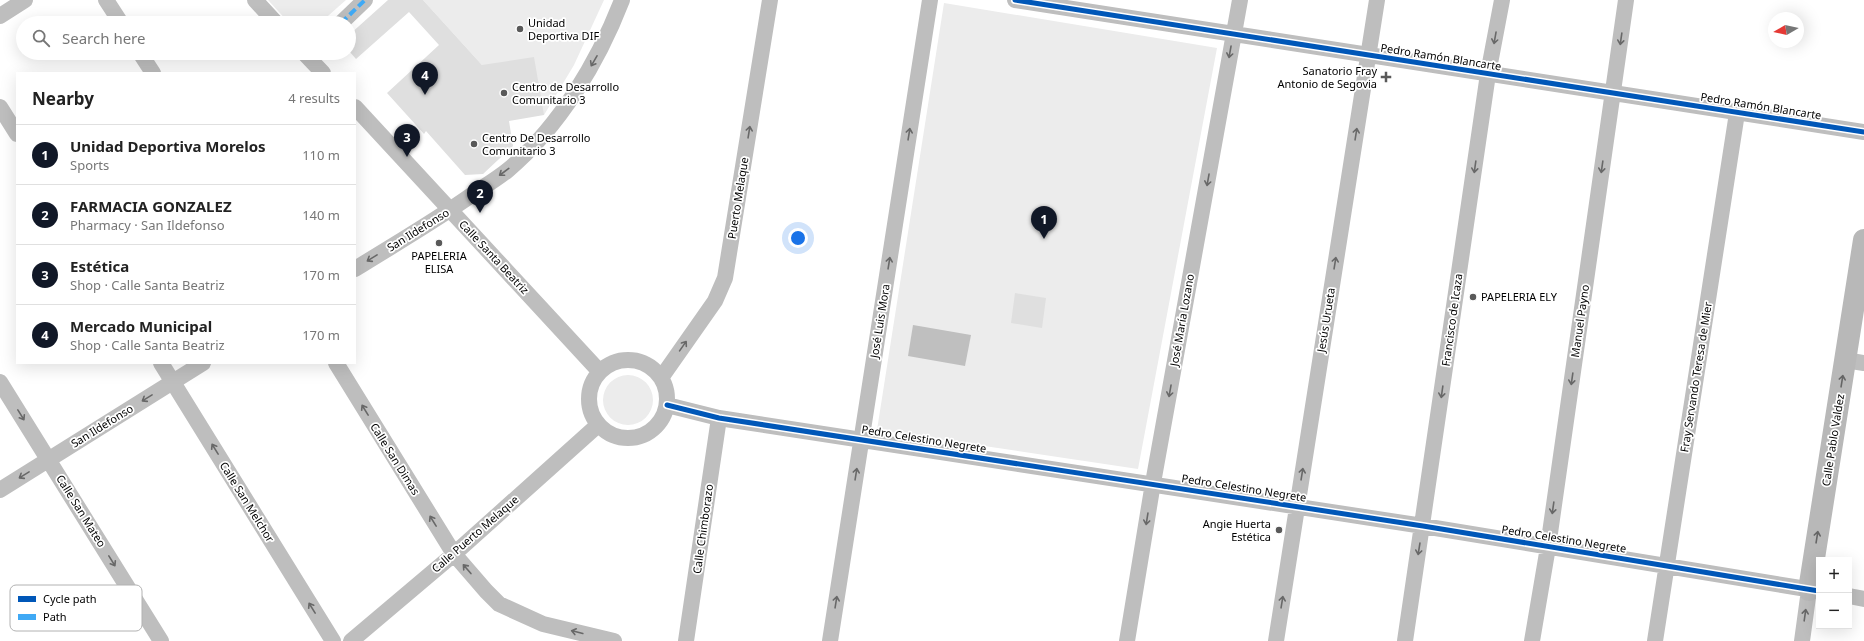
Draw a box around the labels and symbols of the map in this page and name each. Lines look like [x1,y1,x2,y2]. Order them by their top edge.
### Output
north arrow [1768,12,1804,48]
place label: Unidad Deportiva DIF [528,15,599,43]
marker: Unidad Deportiva DIF [515,24,525,34]
one-way arrow [1490,31,1498,44]
one-way arrow [1617,32,1625,45]
street label: Pedro Ramón Blancarte [1380,40,1503,73]
one-way arrow [1226,45,1234,58]
one-way arrow [590,55,598,67]
pin: 4 [412,62,438,95]
place label: Sanatorio Fray Antonio de Segovia [1278,63,1377,91]
marker: Sanatorio Fray Antonio de Segovia [1380,71,1392,83]
place label: Centro de Desarrollo Comunitario 3 [512,79,619,107]
marker: Centro de Desarrollo Comunitario 3 [499,88,509,98]
street label: Pedro Ramón Blancarte [1700,89,1823,122]
pin: 3 [394,124,420,157]
one-way arrow [745,126,753,139]
one-way arrow [905,128,913,141]
one-way arrow [1352,128,1360,141]
place label: Centro De Desarrollo Comunitario 3 [482,130,591,158]
marker: Centro De Desarrollo Comunitario 3 [469,139,479,149]
street label: Puerto Melaque [724,156,751,240]
one-way arrow [1471,160,1479,173]
one-way arrow [1598,160,1606,173]
one-way arrow [499,168,510,176]
one-way arrow [1203,173,1211,186]
pin: 2 [467,180,493,213]
street label: San Ildefonso [384,204,452,255]
pin: 1 [1031,206,1057,239]
street label: Calle Santa Beatriz [456,216,533,297]
your location [788,228,808,248]
marker: PAPELERIA ELISA [434,238,444,248]
place label: PAPELERIA ELISA [411,248,468,276]
one-way arrow [366,255,378,263]
one-way arrow [1331,256,1339,269]
one-way arrow [885,257,893,270]
street label: José María Lozano [1166,272,1197,368]
street label: Francisco de Icaza [1438,273,1465,367]
street label: José Luis Mora [866,283,893,360]
street label: Manuel Payno [1567,283,1592,358]
street label: Jesús Urueta [1313,287,1338,354]
place label: PAPELERIA ELY [1481,289,1558,304]
marker: PAPELERIA ELY [1468,292,1478,302]
street label: Fray Servando Teresa de Mier [1676,300,1715,453]
one-way arrow [679,341,687,352]
one-way arrow [1568,372,1576,385]
one-way arrow [1838,375,1846,388]
one-way arrow [1166,384,1174,397]
one-way arrow [1438,386,1446,399]
street label: Calle Pablo Valdez [1818,393,1847,487]
one-way arrow [141,395,153,403]
street label: San Ildefonso [68,400,136,451]
one-way arrow [361,405,369,416]
one-way arrow [17,409,25,420]
street label: Calle San Dimas [367,420,424,498]
street label: Pedro Celestino Negrete [861,421,988,456]
one-way arrow [210,443,218,455]
street label: Calle San Melchor [217,459,278,545]
one-way arrow [852,468,860,481]
one-way arrow [1298,468,1306,481]
street label: Pedro Celestino Negrete [1181,470,1308,505]
one-way arrow [18,471,30,479]
street label: Calle San Mateo [53,472,110,550]
street label: Calle Chimborazo [689,483,716,575]
street label: Calle Puerto Melaque [428,492,521,576]
one-way arrow [1549,501,1557,514]
one-way arrow [1143,512,1151,525]
one-way arrow [429,516,437,527]
place label: Angie Huerta Estética [1203,516,1271,544]
street label: Pedro Celestino Negrete [1501,521,1628,556]
marker: Angie Huerta Estética [1274,525,1284,535]
one-way arrow [1813,531,1821,544]
one-way arrow [1415,542,1423,555]
one-way arrow [108,555,116,567]
one-way arrow [462,564,471,575]
legend [10,585,142,631]
text: Cycle path [43,591,96,606]
one-way arrow [832,596,840,609]
one-way arrow [1278,596,1286,609]
one-way arrow [308,603,316,614]
text: Path [43,609,67,624]
one-way arrow [1801,609,1809,622]
one-way arrow [570,628,583,635]

